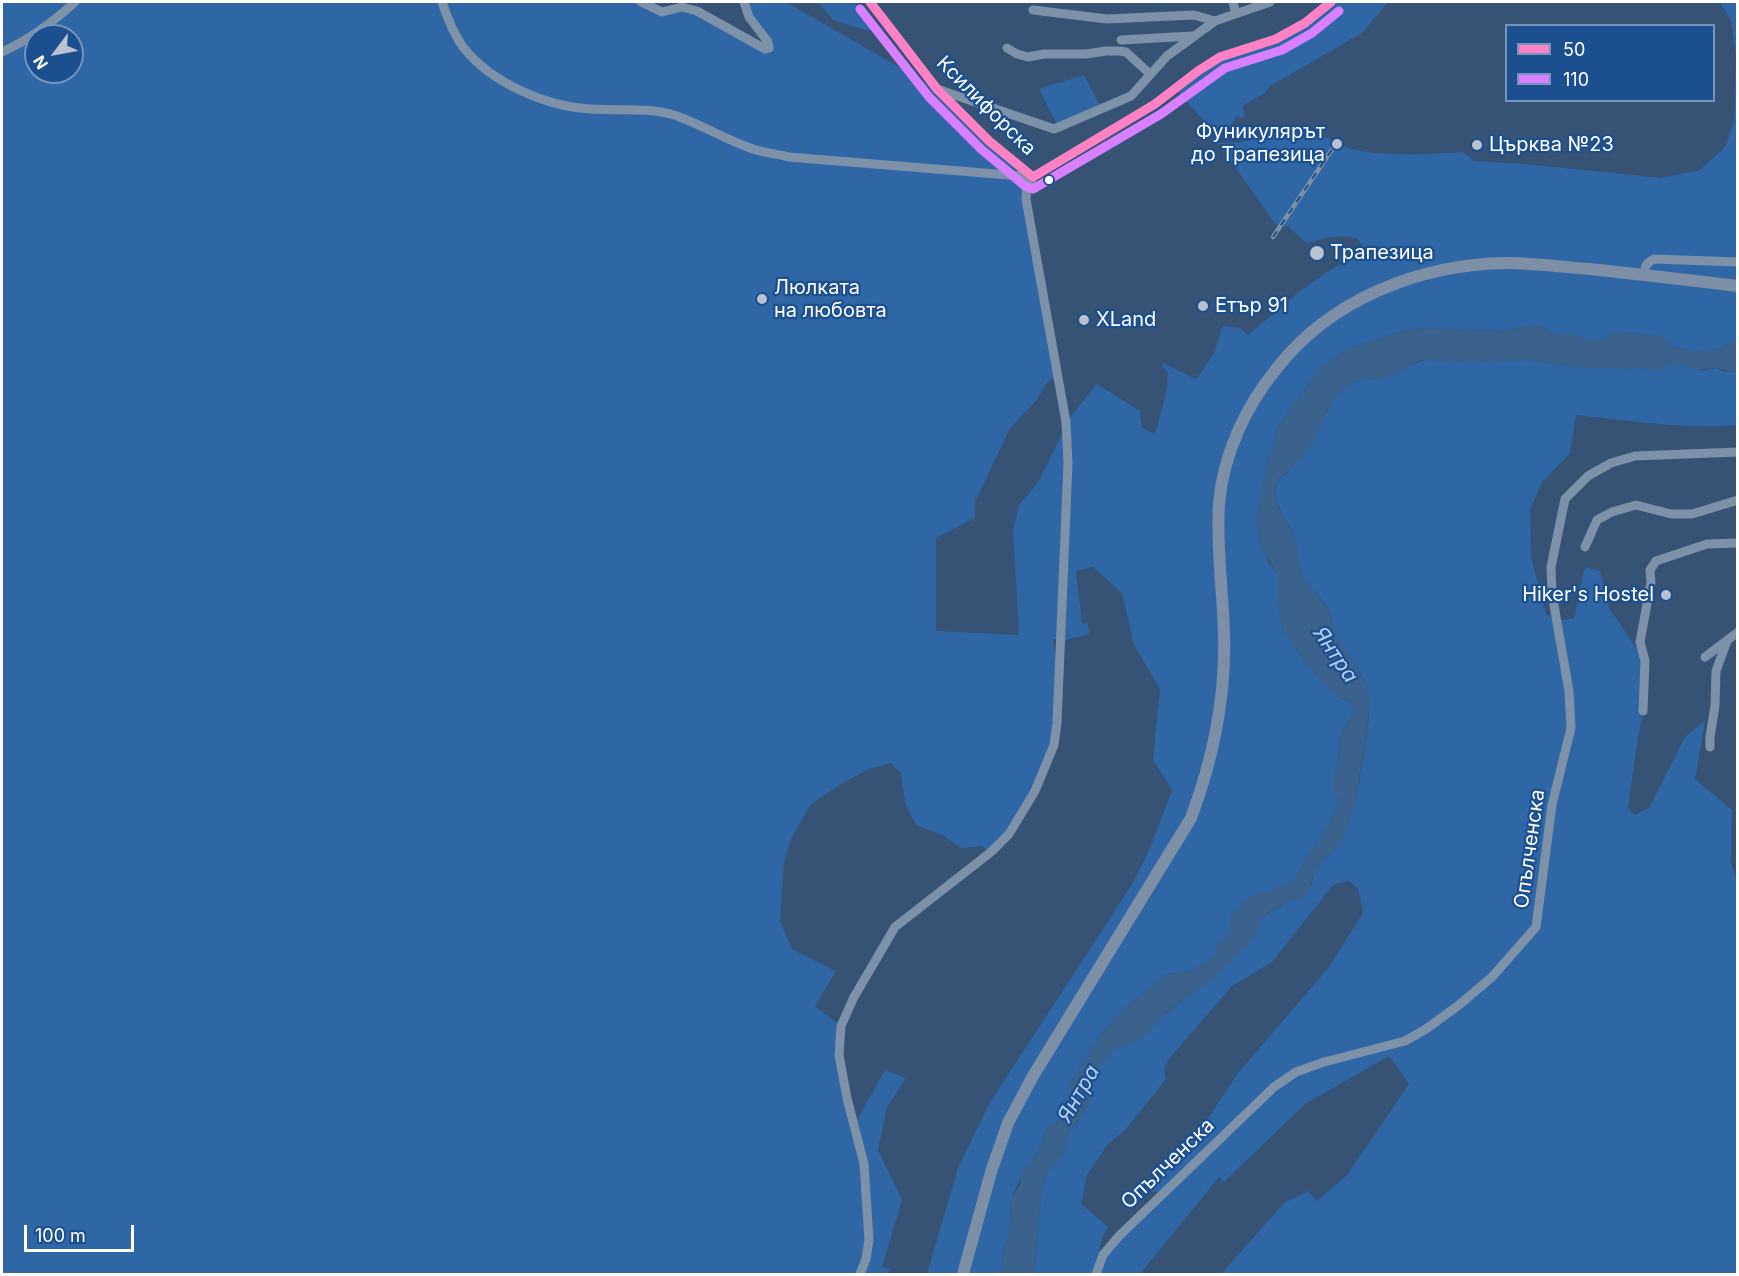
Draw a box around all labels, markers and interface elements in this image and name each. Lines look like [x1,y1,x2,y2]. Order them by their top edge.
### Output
north arrow [24,24,84,84]
legend [1505,24,1715,102]
text: 50 [1563,39,1585,60]
street label: Ксилифорска [931,51,1041,161]
text: N [29,52,52,73]
text: 110 [1563,69,1589,90]
place label: Фуникулярът до Трапезица [1191,120,1325,167]
place label: Църква №23 [1489,133,1614,157]
marker: Фуникулярът до Трапезица [1330,137,1344,151]
marker: Църква №23 [1470,138,1484,152]
unlabelled marker [1043,174,1055,186]
place label: Трапезица [1330,241,1434,265]
marker: Трапезица [1308,244,1326,262]
place label: Люлката на любовта [774,276,887,323]
marker: Люлката на любовта [755,292,769,306]
place label: Етър 91 [1215,294,1288,318]
marker: Етър 91 [1196,299,1210,313]
place label: XLand [1096,308,1156,332]
marker: XLand [1077,313,1091,327]
place label: Hiker's Hostel [1522,583,1654,607]
marker: Hiker's Hostel [1659,588,1673,602]
water label: Янтра [1307,622,1363,688]
street label: Опълченска [1510,788,1550,910]
water label: Янтра [1053,1061,1105,1127]
street label: Опълченска [1117,1114,1219,1214]
scale bar [27,1213,136,1251]
text: 100 m [35,1225,86,1246]

